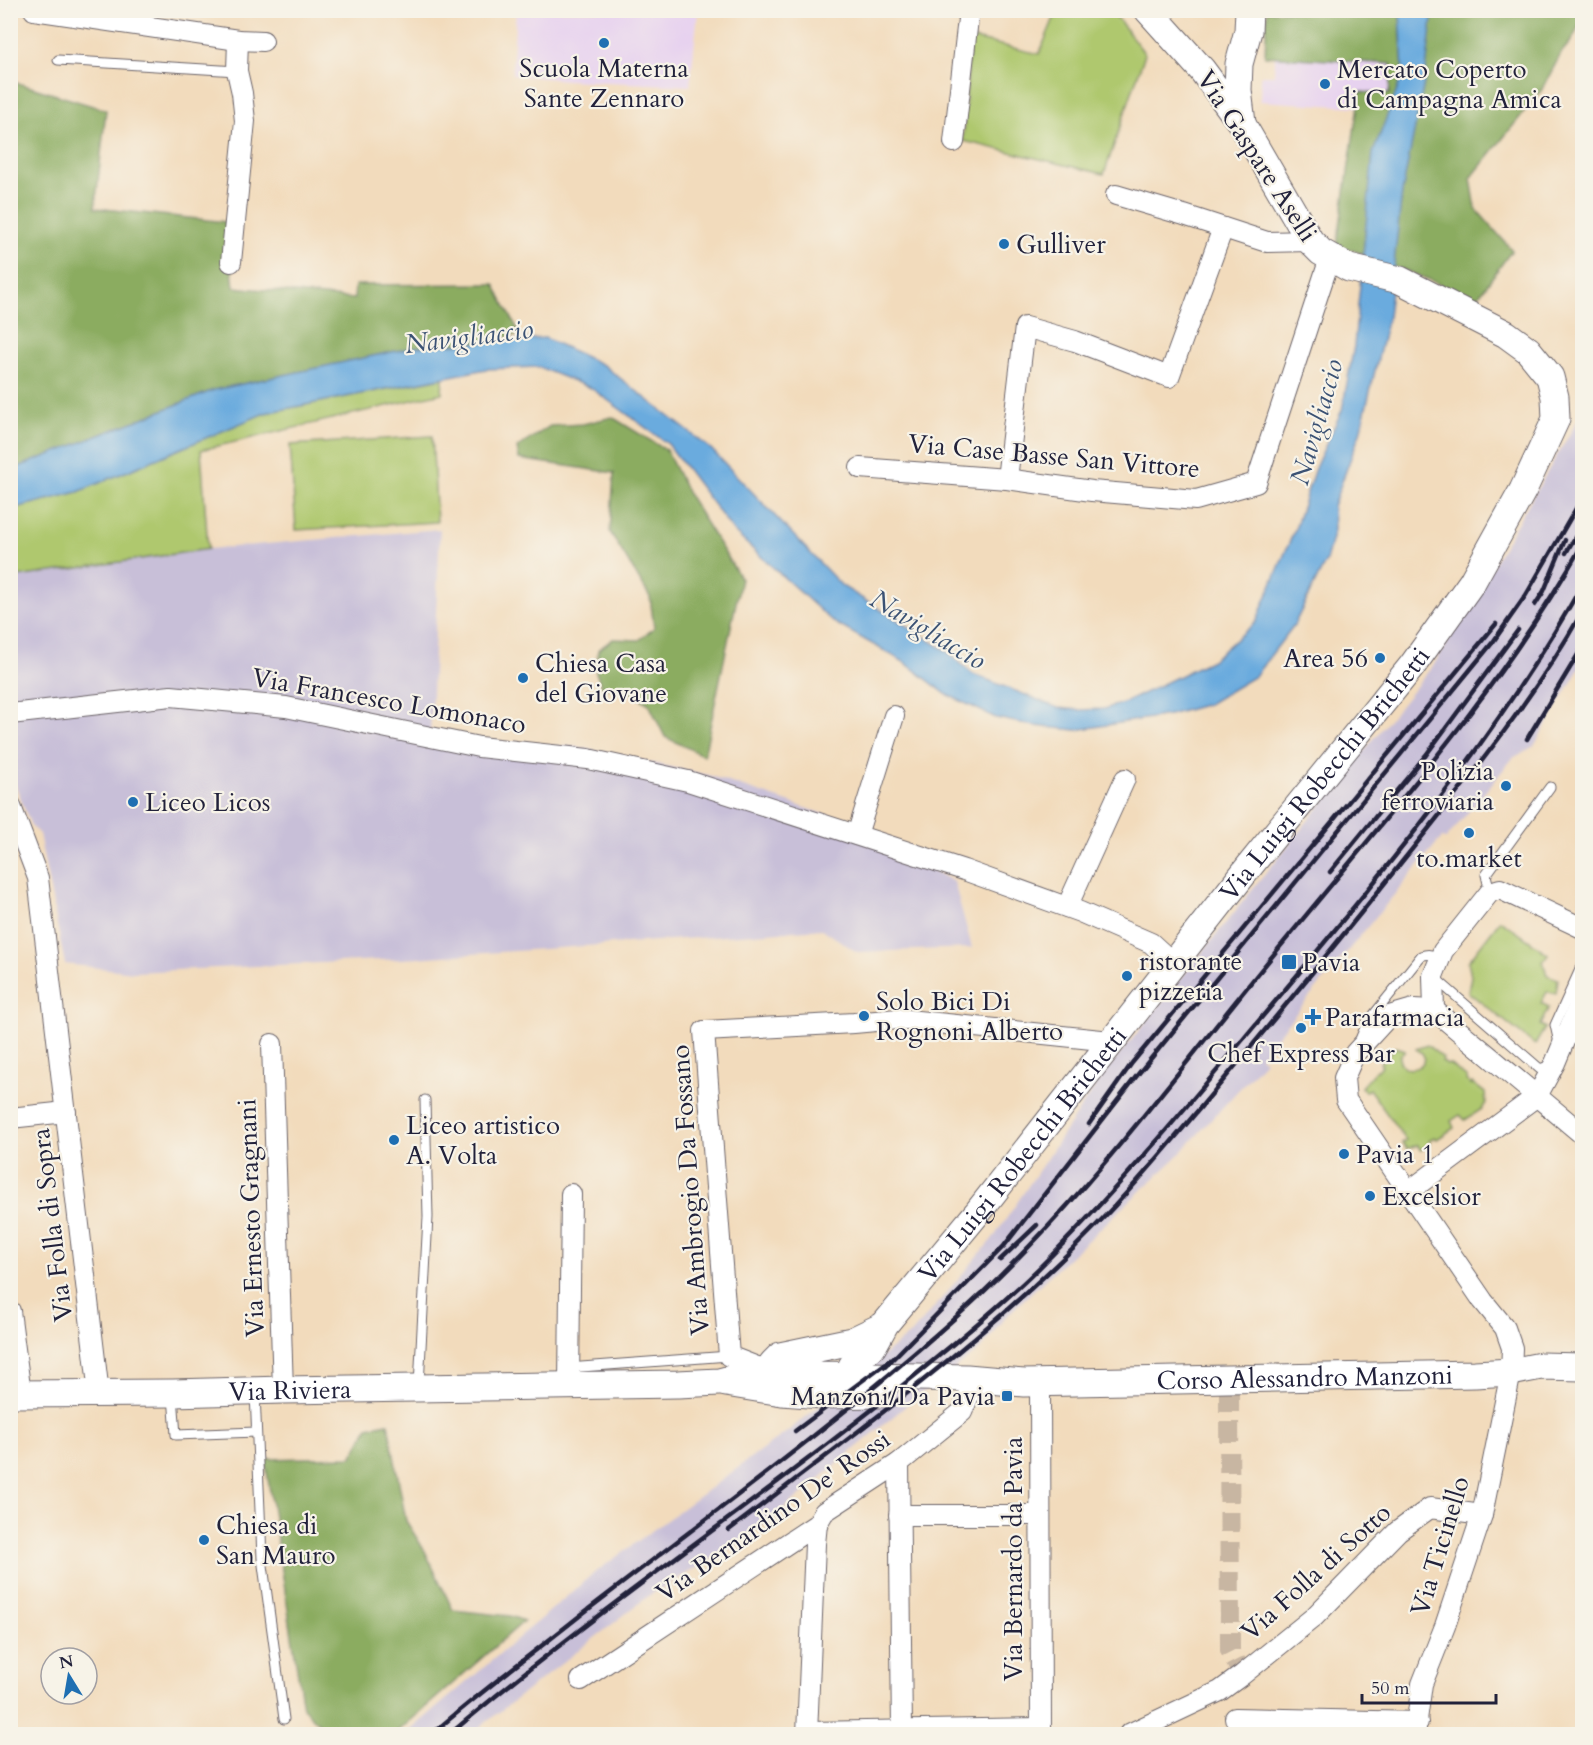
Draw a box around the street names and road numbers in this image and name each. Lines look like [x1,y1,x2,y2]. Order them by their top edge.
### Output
street label: Via Gaspare Aselli [1188,63,1326,249]
street label: Via Case Basse San Vittore [907,426,1201,486]
street label: Via Luigi Robecchi Brichetti [1211,640,1438,908]
street label: Via Francesco Lomonaco [249,660,529,742]
street label: Via Luigi Robecchi Brichetti [910,1019,1135,1289]
street label: Via Ambrogio Da Fossano [662,1044,718,1336]
street label: Via Ernesto Gragnani [229,1098,273,1338]
street label: Via Folla di Sopra [23,1126,81,1324]
street label: Corso Alessandro Manzoni [1156,1357,1453,1398]
street label: Via Riviera [228,1371,352,1409]
street label: Via Bernardino De' Rossi [649,1422,897,1610]
street label: Via Bernardo da Pavia [996,1437,1031,1681]
street label: Via Ticinello [1402,1472,1478,1620]
street label: Via Folla di Sotto [1233,1495,1399,1649]

